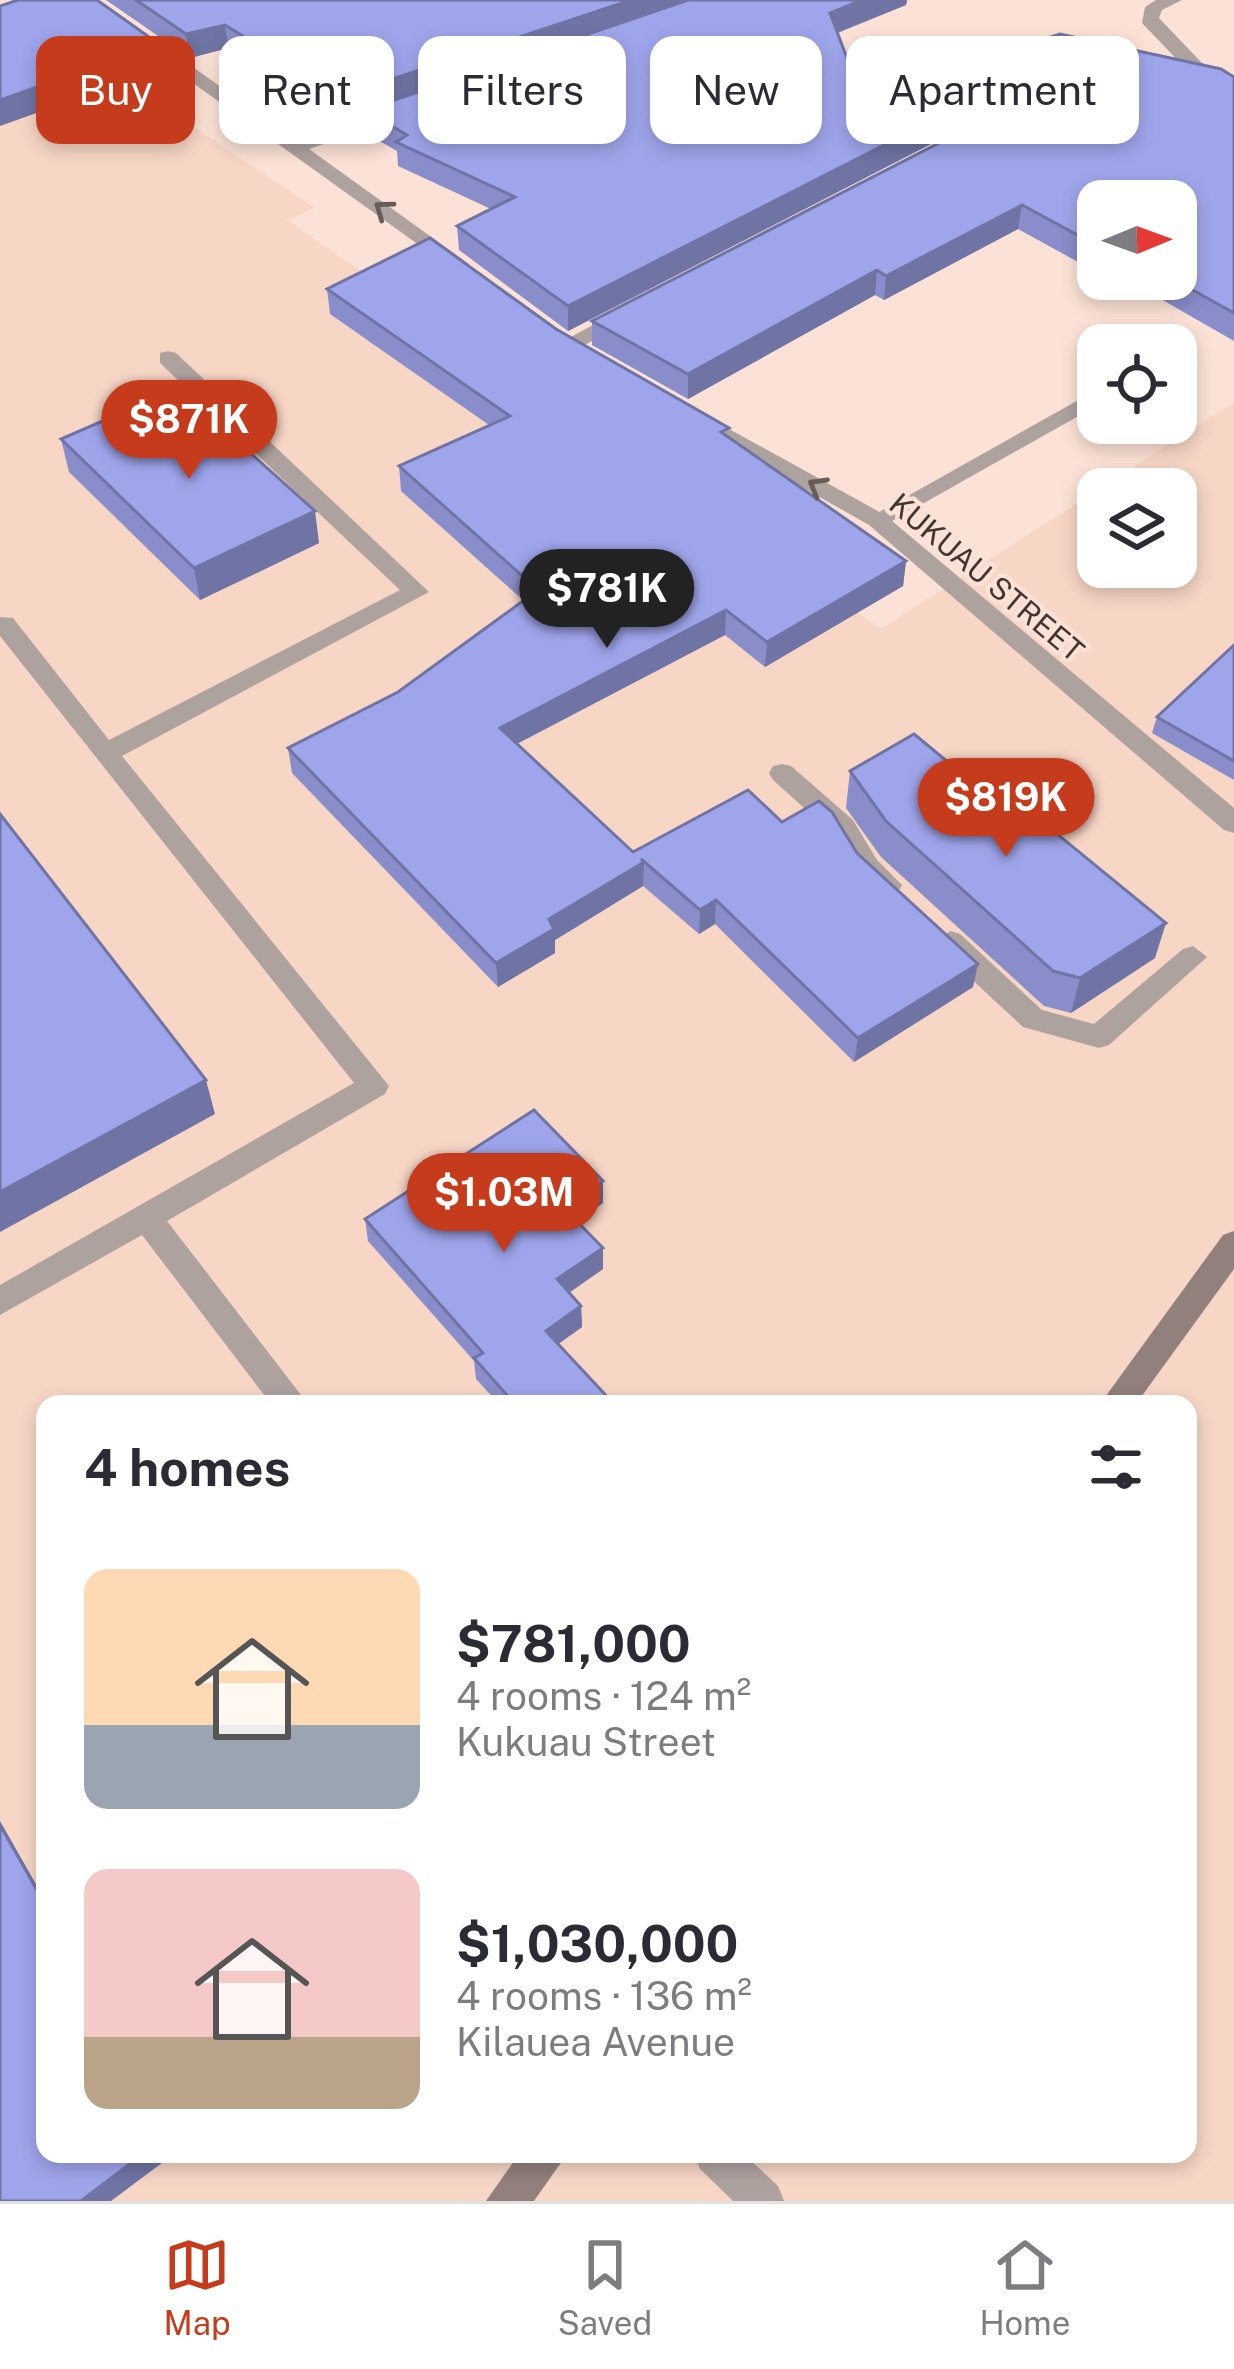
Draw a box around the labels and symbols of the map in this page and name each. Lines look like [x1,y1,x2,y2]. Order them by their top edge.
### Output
north arrow [1077,180,1197,300]
one-way arrow [375,202,396,224]
pin: $871K [105,380,273,482]
one-way arrow [809,478,830,501]
street label: KUKUAU STREET [882,485,1092,669]
pin: $781K [523,549,691,651]
pin: $819K [922,758,1090,860]
pin: $1.03M [406,1153,602,1255]

